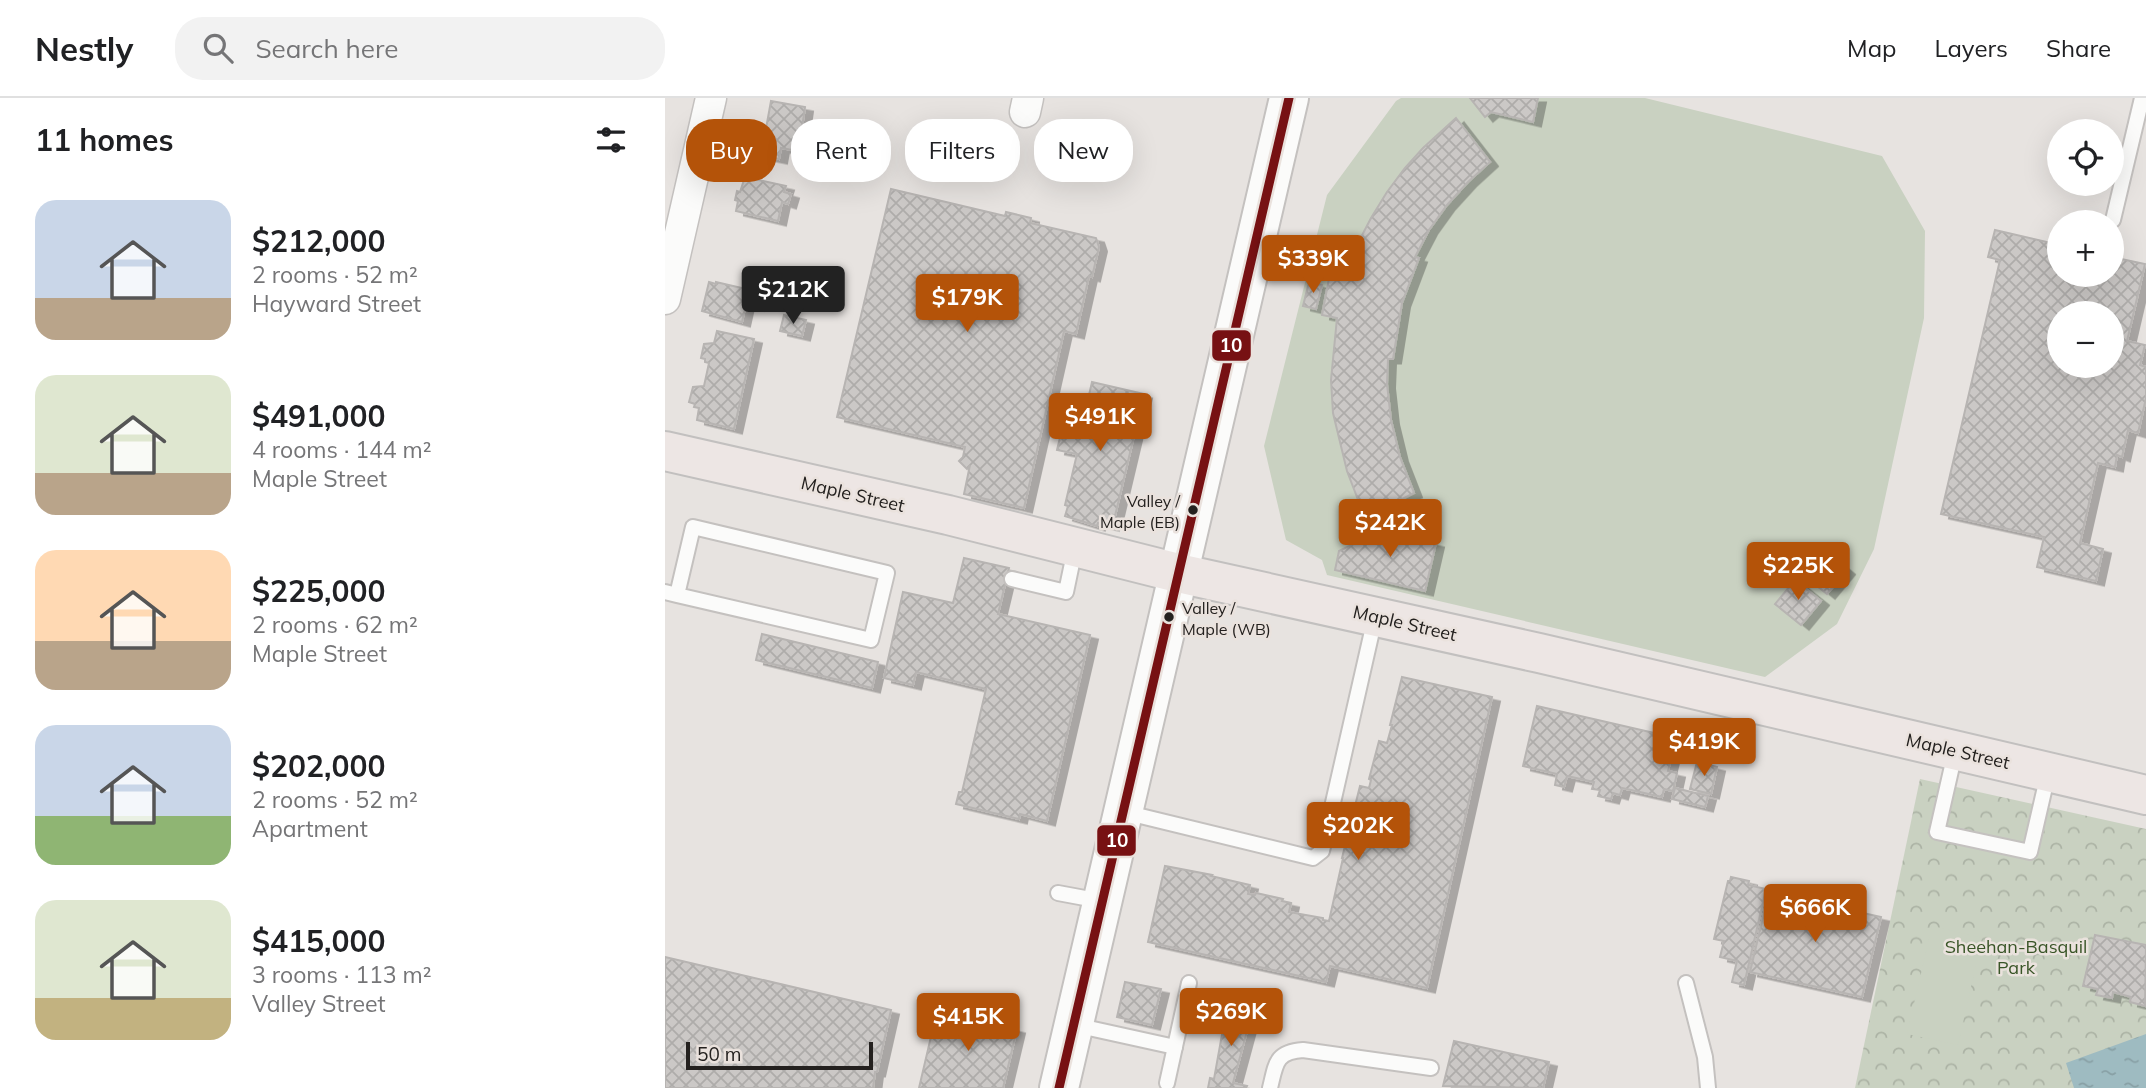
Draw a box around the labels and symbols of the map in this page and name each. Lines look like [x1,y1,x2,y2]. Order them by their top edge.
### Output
pin: $339K [1264,236,1362,295]
pin: $212K [744,266,842,326]
pin: $179K [918,274,1016,334]
line badge: 10 [1211,329,1252,362]
text: 10 [1220,333,1242,357]
pin: $491K [1051,394,1149,453]
street label: Maple Street [799,471,907,517]
place label: Valley / Maple (EB) [1100,491,1180,532]
pin: $242K [1341,500,1439,559]
marker: Valley / Maple (EB) [1186,503,1200,517]
pin: $225K [1749,542,1847,602]
place label: Valley / Maple (WB) [1182,598,1271,639]
street label: Maple Street [1351,600,1459,646]
marker: Valley / Maple (WB) [1162,610,1176,624]
pin: $419K [1655,718,1753,778]
street label: Maple Street [1904,728,2012,774]
pin: $202K [1309,802,1407,862]
line badge: 10 [1096,824,1137,857]
text: 10 [1106,828,1128,852]
pin: $666K [1766,884,1864,944]
park label: Sheehan-Basquil Park [1945,935,2087,979]
pin: $269K [1182,988,1280,1048]
pin: $415K [919,993,1017,1053]
scale bar [686,1039,873,1071]

